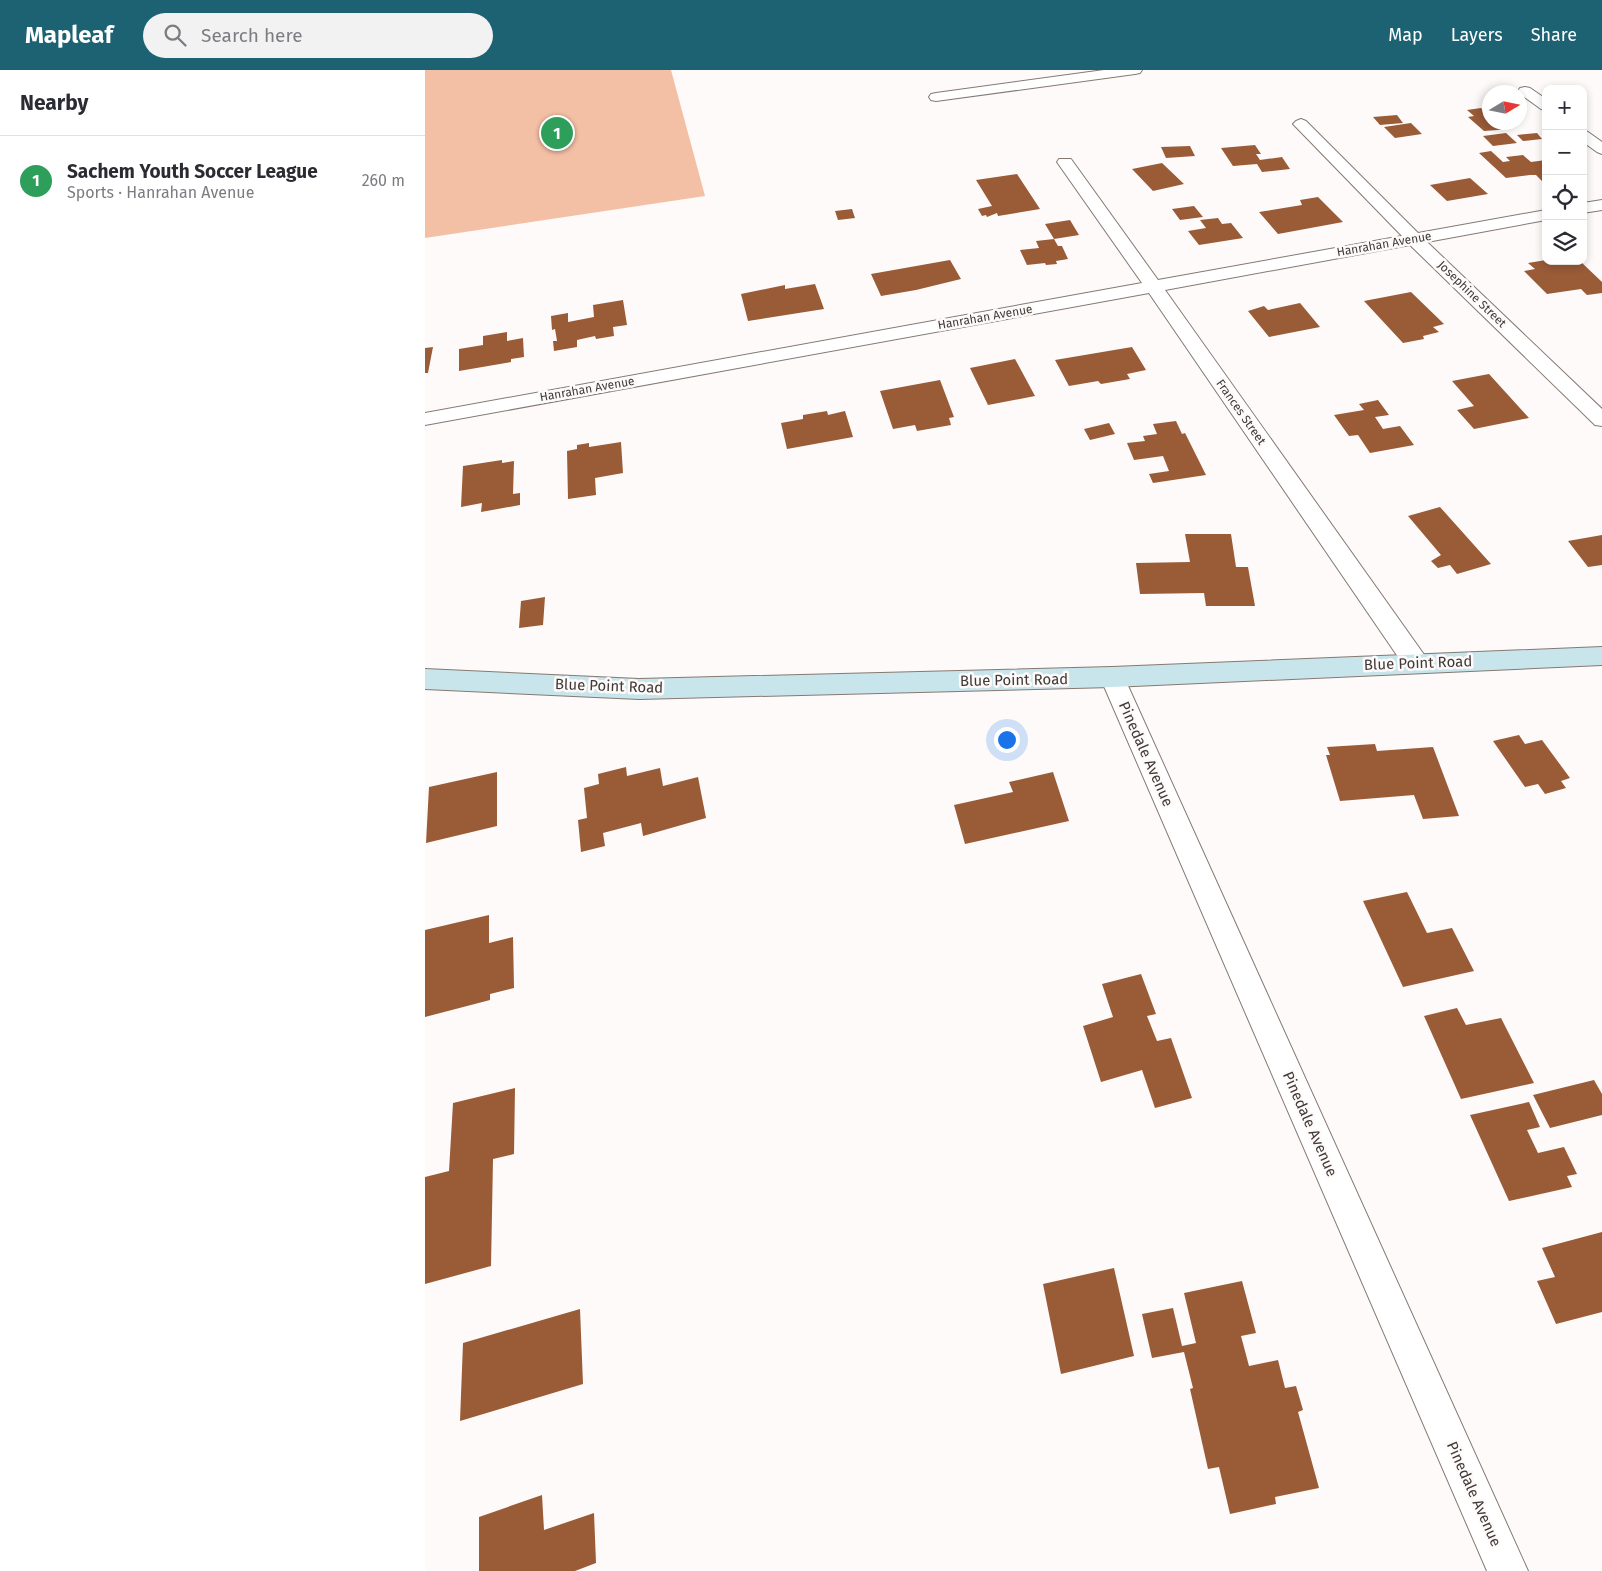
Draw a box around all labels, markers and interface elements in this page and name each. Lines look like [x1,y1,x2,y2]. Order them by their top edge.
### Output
search box [143,13,493,58]
text: Mapleaf [25,21,113,49]
icon: search [161,21,189,49]
text: Search here [201,24,303,47]
text: Map [1388,24,1423,46]
text: Layers [1451,24,1503,46]
text: Share [1531,24,1577,46]
north arrow [1482,85,1527,130]
map controls [1542,85,1587,265]
button: + [1542,85,1587,130]
text: Nearby [20,90,88,116]
pin: 1 [541,114,573,152]
button: − [1542,130,1587,175]
text: Sachem Youth Soccer League [67,160,318,183]
text: 1 [32,171,40,190]
text: 260 m [362,171,405,190]
button: locate [1542,175,1587,220]
text: Sports · Hanrahan Avenue [67,183,254,202]
button: layers [1542,220,1587,265]
street label: Hanrahan Avenue [1335,229,1433,259]
street label: Josephine Street [1435,258,1510,331]
street label: Hanrahan Avenue [936,302,1034,332]
street label: Hanrahan Avenue [538,374,636,404]
street label: Frances Street [1213,377,1269,448]
street label: Blue Point Road [1364,652,1472,674]
street label: Blue Point Road [960,670,1068,690]
street label: Blue Point Road [555,675,663,697]
street label: Pinedale Avenue [1115,699,1177,809]
your location [994,727,1020,753]
street label: Pinedale Avenue [1279,1069,1341,1179]
street label: Pinedale Avenue [1443,1439,1505,1549]

